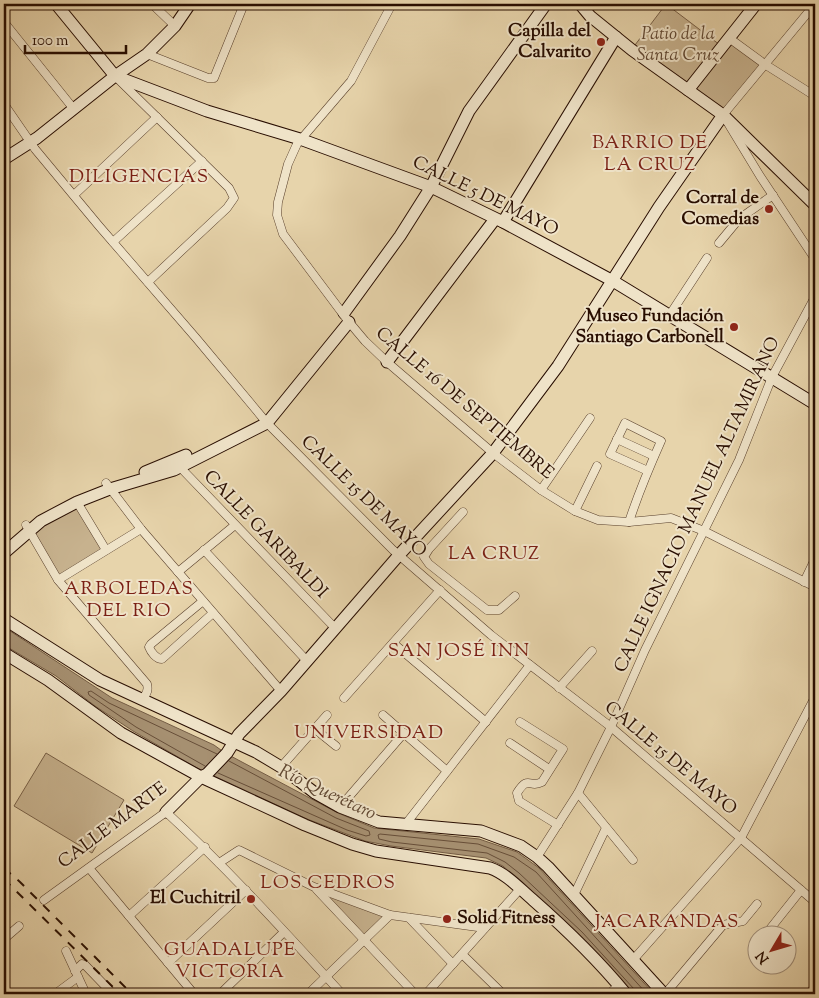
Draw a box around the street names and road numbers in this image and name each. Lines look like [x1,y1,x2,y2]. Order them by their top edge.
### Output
street label: CALLE 5 DE MAYO [407,150,563,244]
street label: CALLE 16 DE SEPTIEMBRE [369,322,559,487]
street label: CALLE IGNACIO MANUEL ALTAMIRANO [608,333,788,677]
street label: CALLE 15 DE MAYO [294,430,432,564]
street label: CALLE GARIBALDI [197,465,333,605]
street label: CALLE 15 DE MAYO [598,696,742,822]
street label: CALLE MARTE [53,776,173,876]

